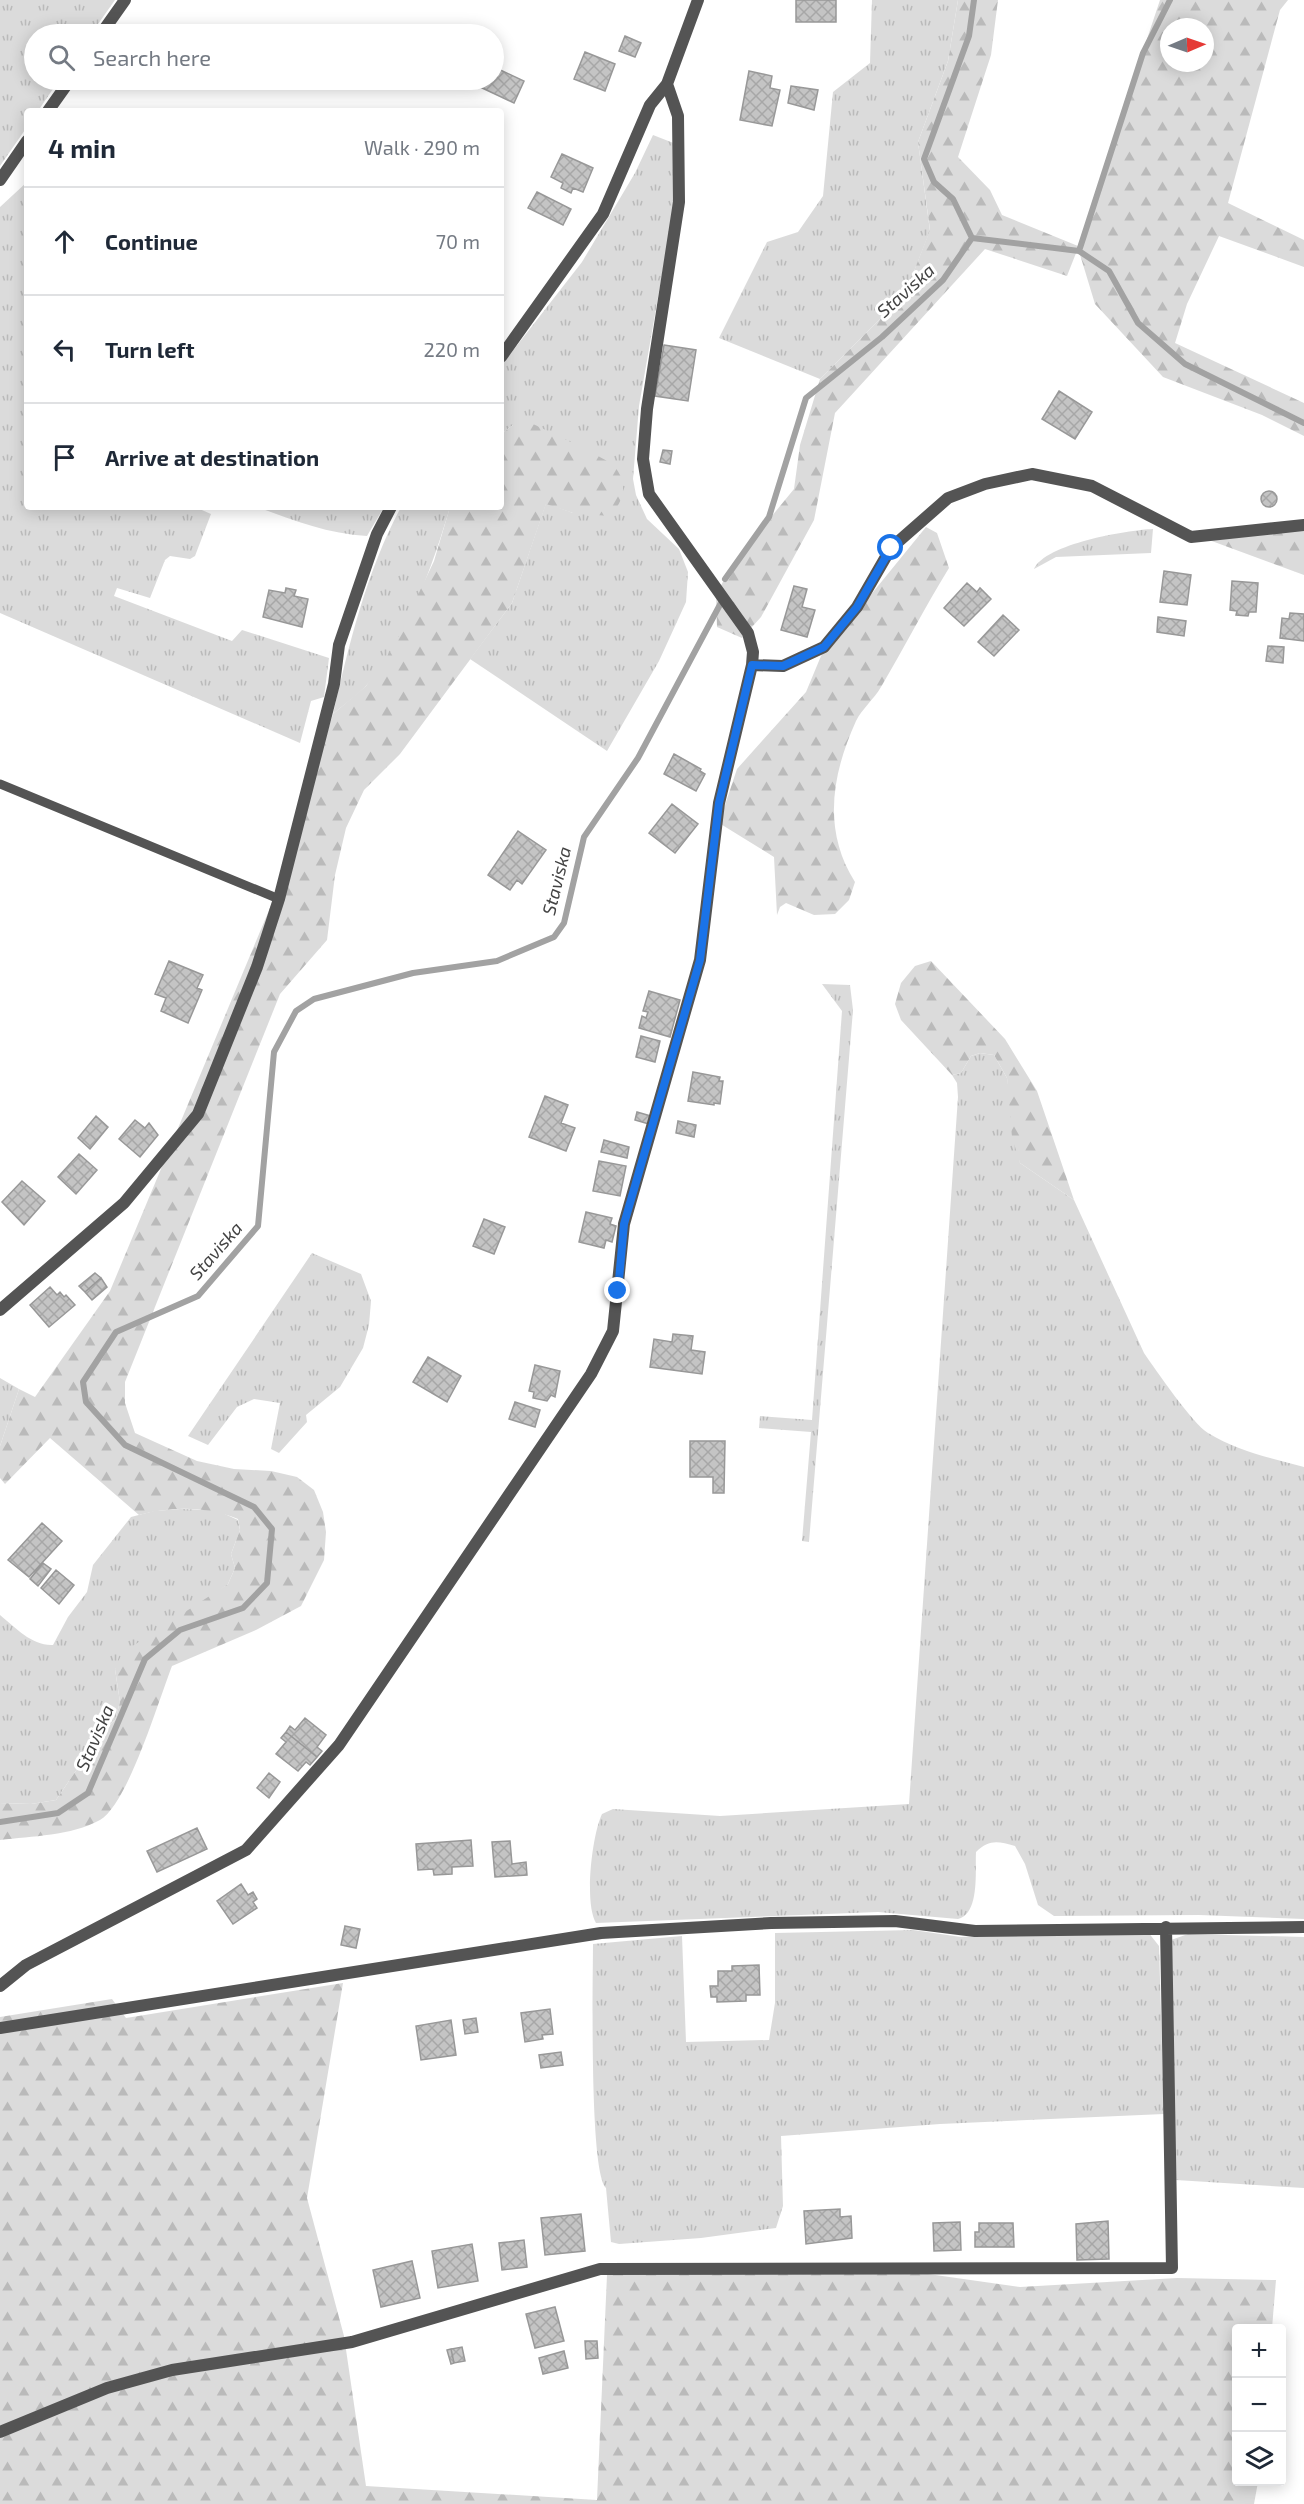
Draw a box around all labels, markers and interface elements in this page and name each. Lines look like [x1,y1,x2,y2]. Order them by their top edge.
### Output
north arrow [1160,18,1214,72]
search box [24,24,504,90]
icon: search [45,41,78,74]
text: Search here [93,44,211,70]
text: 4 min [48,132,116,163]
text: Walk · 290 m [364,135,480,159]
icon: ahead [48,225,81,258]
text: Continue [105,228,198,254]
text: 70 m [436,229,480,253]
water label: Staviska [872,259,939,322]
icon: left [48,333,81,366]
text: Turn left [105,336,194,362]
text: 220 m [423,337,480,361]
icon: arrive [48,441,81,474]
text: Arrive at destination [105,444,319,470]
route start [877,534,903,560]
water label: Staviska [537,844,575,917]
water label: Staviska [184,1217,246,1284]
route end [604,1277,630,1303]
water label: Staviska [70,1701,118,1774]
map controls [1232,2324,1286,2486]
button: + [1232,2324,1286,2378]
button: − [1232,2378,1286,2432]
button: layers [1232,2432,1286,2486]

